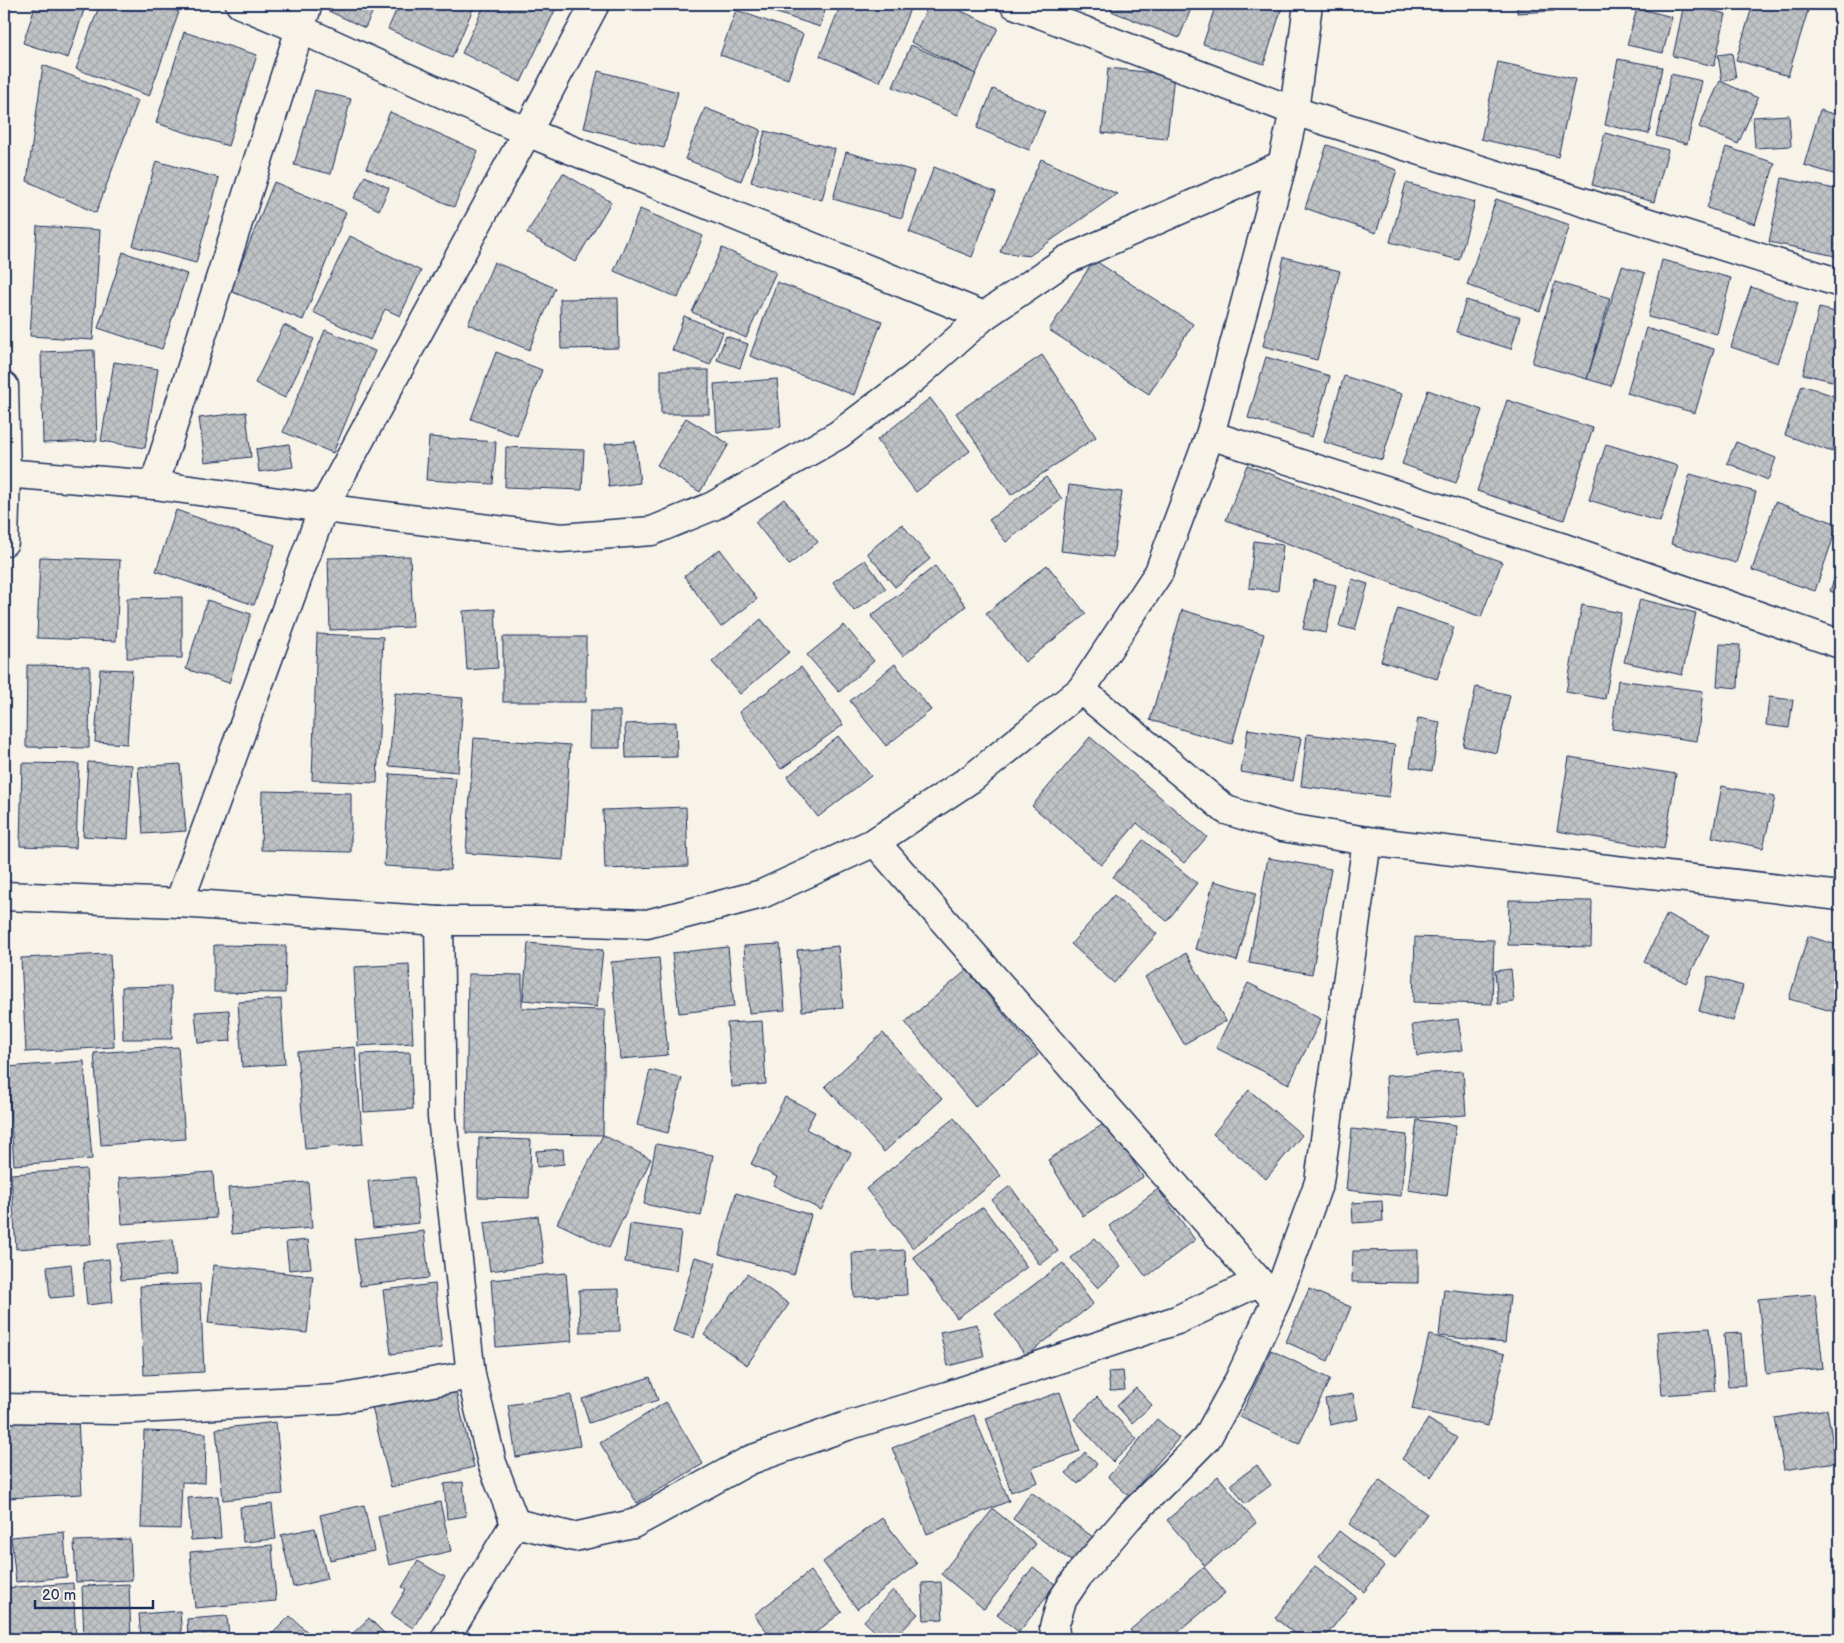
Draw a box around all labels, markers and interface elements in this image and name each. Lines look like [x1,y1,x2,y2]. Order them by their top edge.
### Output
scale bar [35,1578,152,1610]
text: 20 m [42,1586,76,1605]

